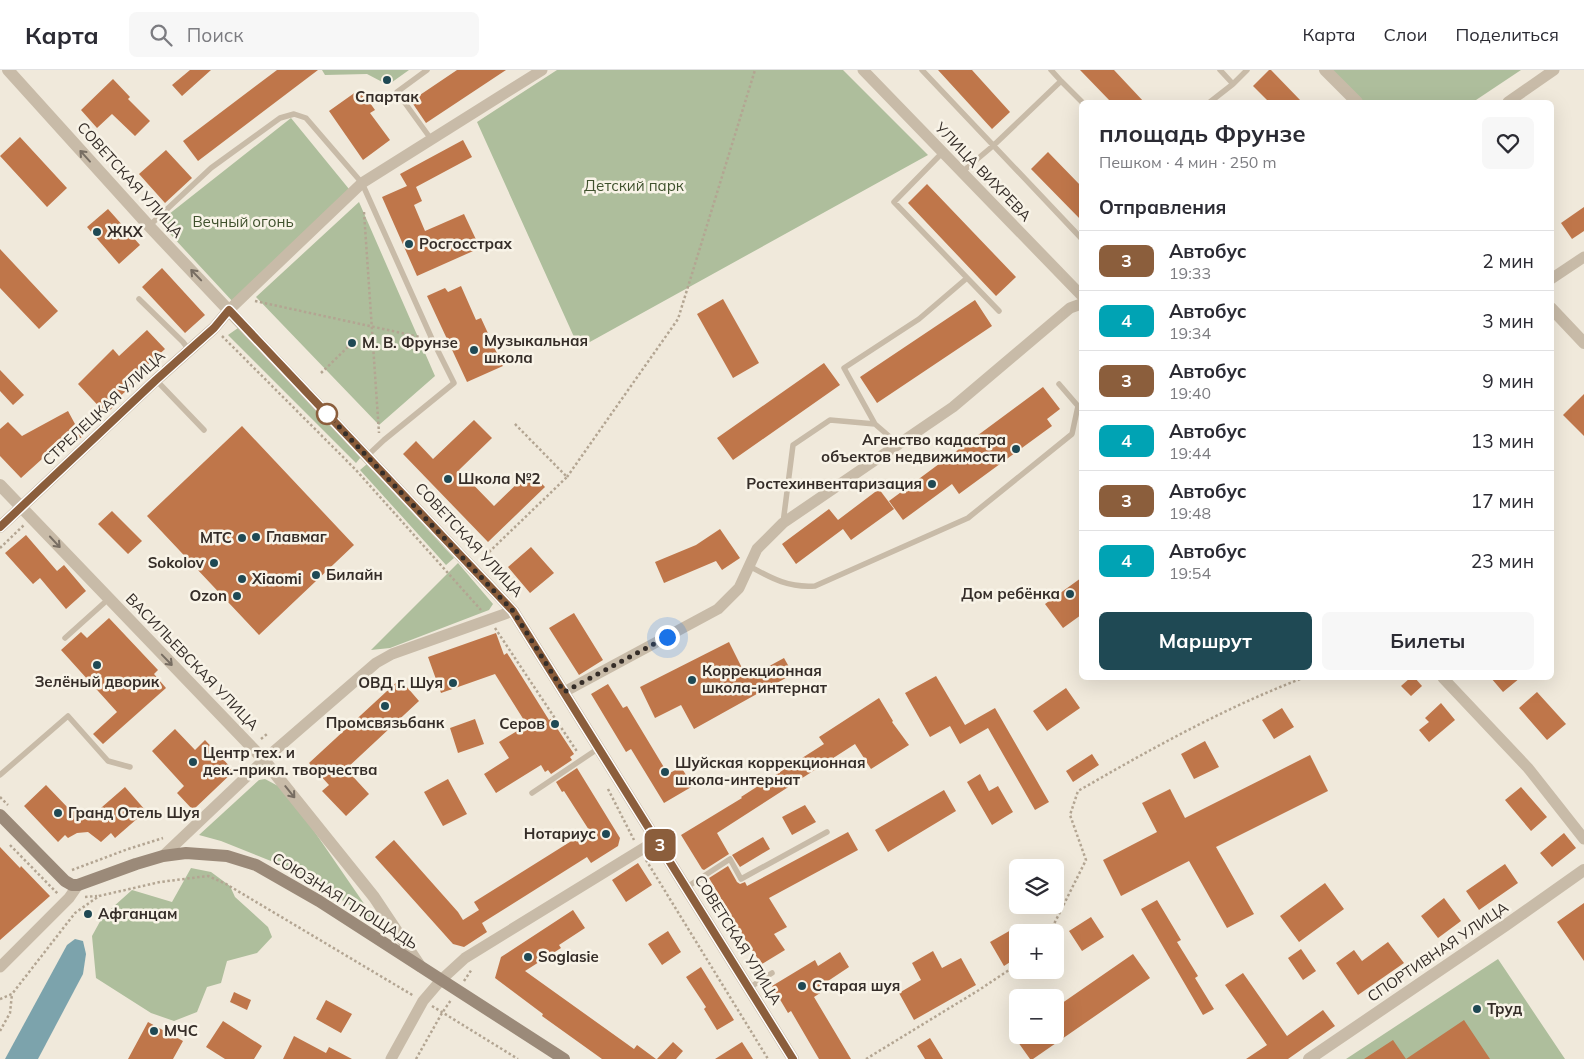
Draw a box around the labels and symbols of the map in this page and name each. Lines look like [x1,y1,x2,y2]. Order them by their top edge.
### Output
marker: Спартак [381,74,393,86]
place label: Спартак [355,87,419,106]
street label: УЛИЦА ВИХРЕВА [931,117,1035,225]
street label: СОВЕТСКАЯ УЛИЦА [73,118,188,242]
one-way arrow [79,149,91,162]
park label: Детский парк [584,176,685,195]
park label: Вечный огонь [192,212,294,231]
place label: ЖКХ [107,222,144,241]
marker: ЖКХ [91,226,103,238]
place label: Росгосстрах [419,234,512,253]
marker: Росгосстрах [403,238,415,250]
one-way arrow [190,269,202,281]
place label: Музыкальная школа [484,331,588,367]
place label: М. В. Фрунзе [362,333,458,352]
marker: М. В. Фрунзе [346,337,358,349]
marker: Музыкальная школа [468,344,480,356]
street label: СТРЕЛЕЦКАЯ УЛИЦА [38,346,169,469]
unlabelled marker [316,403,338,425]
place label: Агенство кадастра объектов недвижимости [821,430,1006,466]
marker: Агенство кадастра объектов недвижимости [1010,443,1022,455]
place label: Школа №2 [458,469,540,488]
marker: Школа №2 [442,473,454,485]
place label: Ростехинвентаризация [746,474,922,493]
street label: СОВЕТСКАЯ УЛИЦА [411,478,527,601]
marker: Ростехинвентаризация [926,478,938,490]
place label: Главмаг [266,527,327,546]
place label: МТС [200,528,232,547]
marker: Главмаг [250,531,262,543]
marker: МТС [236,532,248,544]
one-way arrow [49,536,61,548]
place label: Sokolov [148,553,205,572]
marker: Sokolov [208,557,220,569]
place label: Билайн [326,565,383,584]
place label: Xiaomi [251,569,302,588]
marker: Билайн [310,569,322,581]
marker: Xiaomi [236,573,248,585]
place label: Дом ребёнка [961,584,1060,603]
place label: Ozon [190,586,227,605]
marker: Дом ребёнка [1064,588,1076,600]
street label: ВАСИЛЬЕВСКАЯ УЛИЦА [122,589,263,734]
marker: Ozon [231,590,243,602]
your location [655,625,680,650]
one-way arrow [161,654,173,666]
marker: Зелёный дворик [91,659,103,671]
place label: Коррекционная школа-интернат [702,661,828,697]
place label: Зелёный дворик [35,672,160,691]
place label: ОВД г. Шуя [358,673,443,692]
marker: Коррекционная школа-интернат [686,674,698,686]
marker: ОВД г. Шуя [447,677,459,689]
marker: Промсвязьбанк [379,700,391,712]
place label: Промсвязьбанк [326,713,445,732]
place label: Серов [499,714,545,733]
marker: Серов [549,718,561,730]
place label: Центр тех. и дек.-прикл. творчества [203,743,378,779]
place label: Шуйская коррекционная школа-интернат [675,753,866,789]
marker: Центр тех. и дек.-прикл. творчества [187,756,199,768]
marker: Шуйская коррекционная школа-интернат [659,766,671,778]
one-way arrow [284,785,295,798]
place label: Гранд Отель Шуя [68,803,200,822]
marker: Гранд Отель Шуя [52,807,64,819]
place label: Нотариус [524,824,596,843]
marker: Нотариус [600,828,612,840]
line badge: 3 [644,829,676,861]
street label: СОЮЗНАЯ ПЛОЩАДЬ [269,848,422,953]
street label: СОВЕТСКАЯ УЛИЦА [691,871,786,1008]
street label: СПОРТИВНАЯ УЛИЦА [1364,897,1512,1006]
place label: Афганцам [98,904,177,923]
marker: Афганцам [82,908,94,920]
place label: Soglasie [538,947,599,966]
marker: Soglasie [522,951,534,963]
place label: Старая шуя [812,976,900,995]
marker: Старая шуя [796,980,808,992]
place label: Труд [1487,999,1523,1018]
marker: Труд [1471,1003,1483,1015]
place label: МЧС [164,1021,198,1040]
marker: МЧС [148,1025,160,1037]

